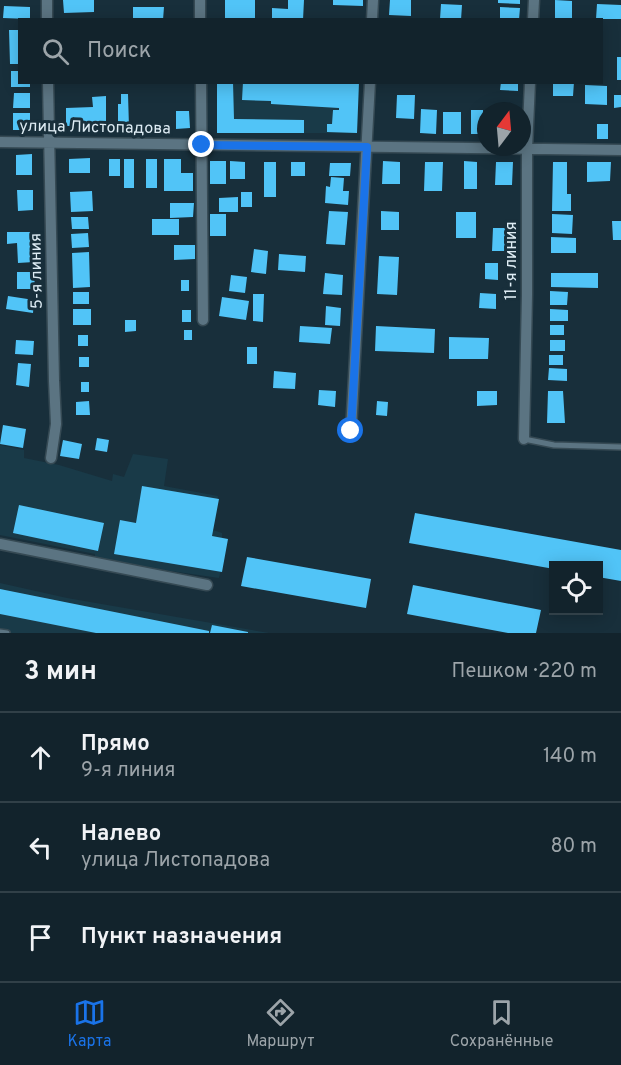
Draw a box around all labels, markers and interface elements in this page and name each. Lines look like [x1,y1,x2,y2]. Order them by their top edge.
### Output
search box [18,18,603,84]
icon: search [39,35,72,68]
text: Поиск [87,38,151,65]
north arrow [477,102,531,156]
street label: улица Листопадова [19,117,171,139]
route end [188,131,214,157]
street label: 11-я линия [502,222,522,300]
street label: 5-я линия [26,233,48,309]
route start [337,417,363,443]
map controls [549,561,603,615]
button: locate [549,561,603,615]
text: 3 мин [24,656,97,689]
text: Пешком · 220 m [452,659,597,685]
text: Прямо [81,731,150,758]
icon: ahead [24,741,57,774]
text: 140 m [543,744,597,770]
text: 9-я линия [81,758,176,784]
text: Налево [81,821,161,848]
icon: left [24,831,57,864]
text: 80 m [551,834,597,860]
text: улица Листопадова [81,848,270,874]
icon: arrive [24,921,57,954]
text: Пункт назначения [81,924,282,951]
tab: Карта [68,996,111,1052]
tab: Маршрут [246,996,315,1052]
tab: Сохранённые [450,996,553,1052]

